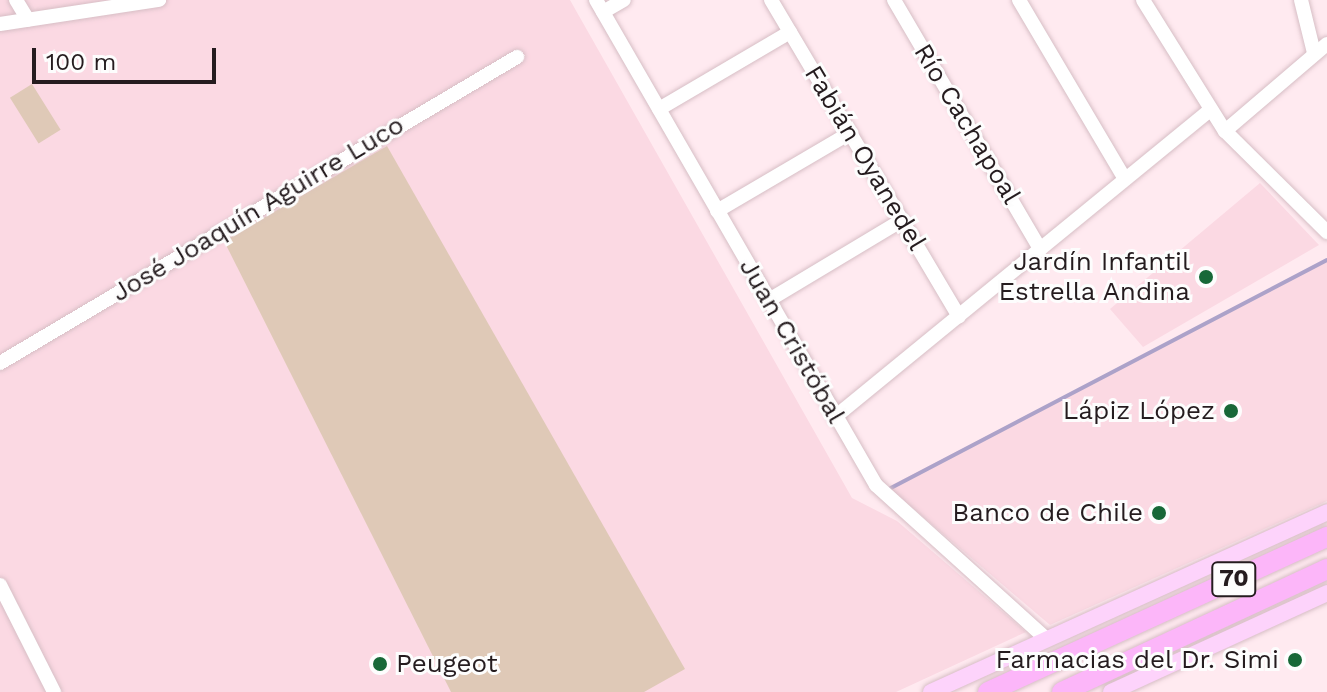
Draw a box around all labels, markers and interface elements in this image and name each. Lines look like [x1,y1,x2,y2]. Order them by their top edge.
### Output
scale bar [36,32,220,82]
street label: Río Cachapoal [907,38,1027,210]
text: 100 m [46,48,116,76]
street label: Fabián Oyanedel [798,60,932,256]
street label: José Joaquín Aguirre Luco [106,109,410,309]
place label: Jardín Infantil Estrella Andina [997,246,1190,308]
street label: Juan Cristóbal [732,253,852,429]
marker: Jardín Infantil Estrella Andina [1197,268,1215,286]
place label: Lápiz López [1063,395,1215,427]
marker: Lápiz López [1222,402,1240,420]
place label: Banco de Chile [952,497,1143,529]
marker: Banco de Chile [1150,504,1168,522]
road number: 70 [1210,559,1258,599]
place label: Farmacias del Dr. Simi [995,644,1279,676]
place label: Peugeot [396,648,498,680]
marker: Farmacias del Dr. Simi [1286,651,1304,669]
marker: Peugeot [371,655,389,673]

